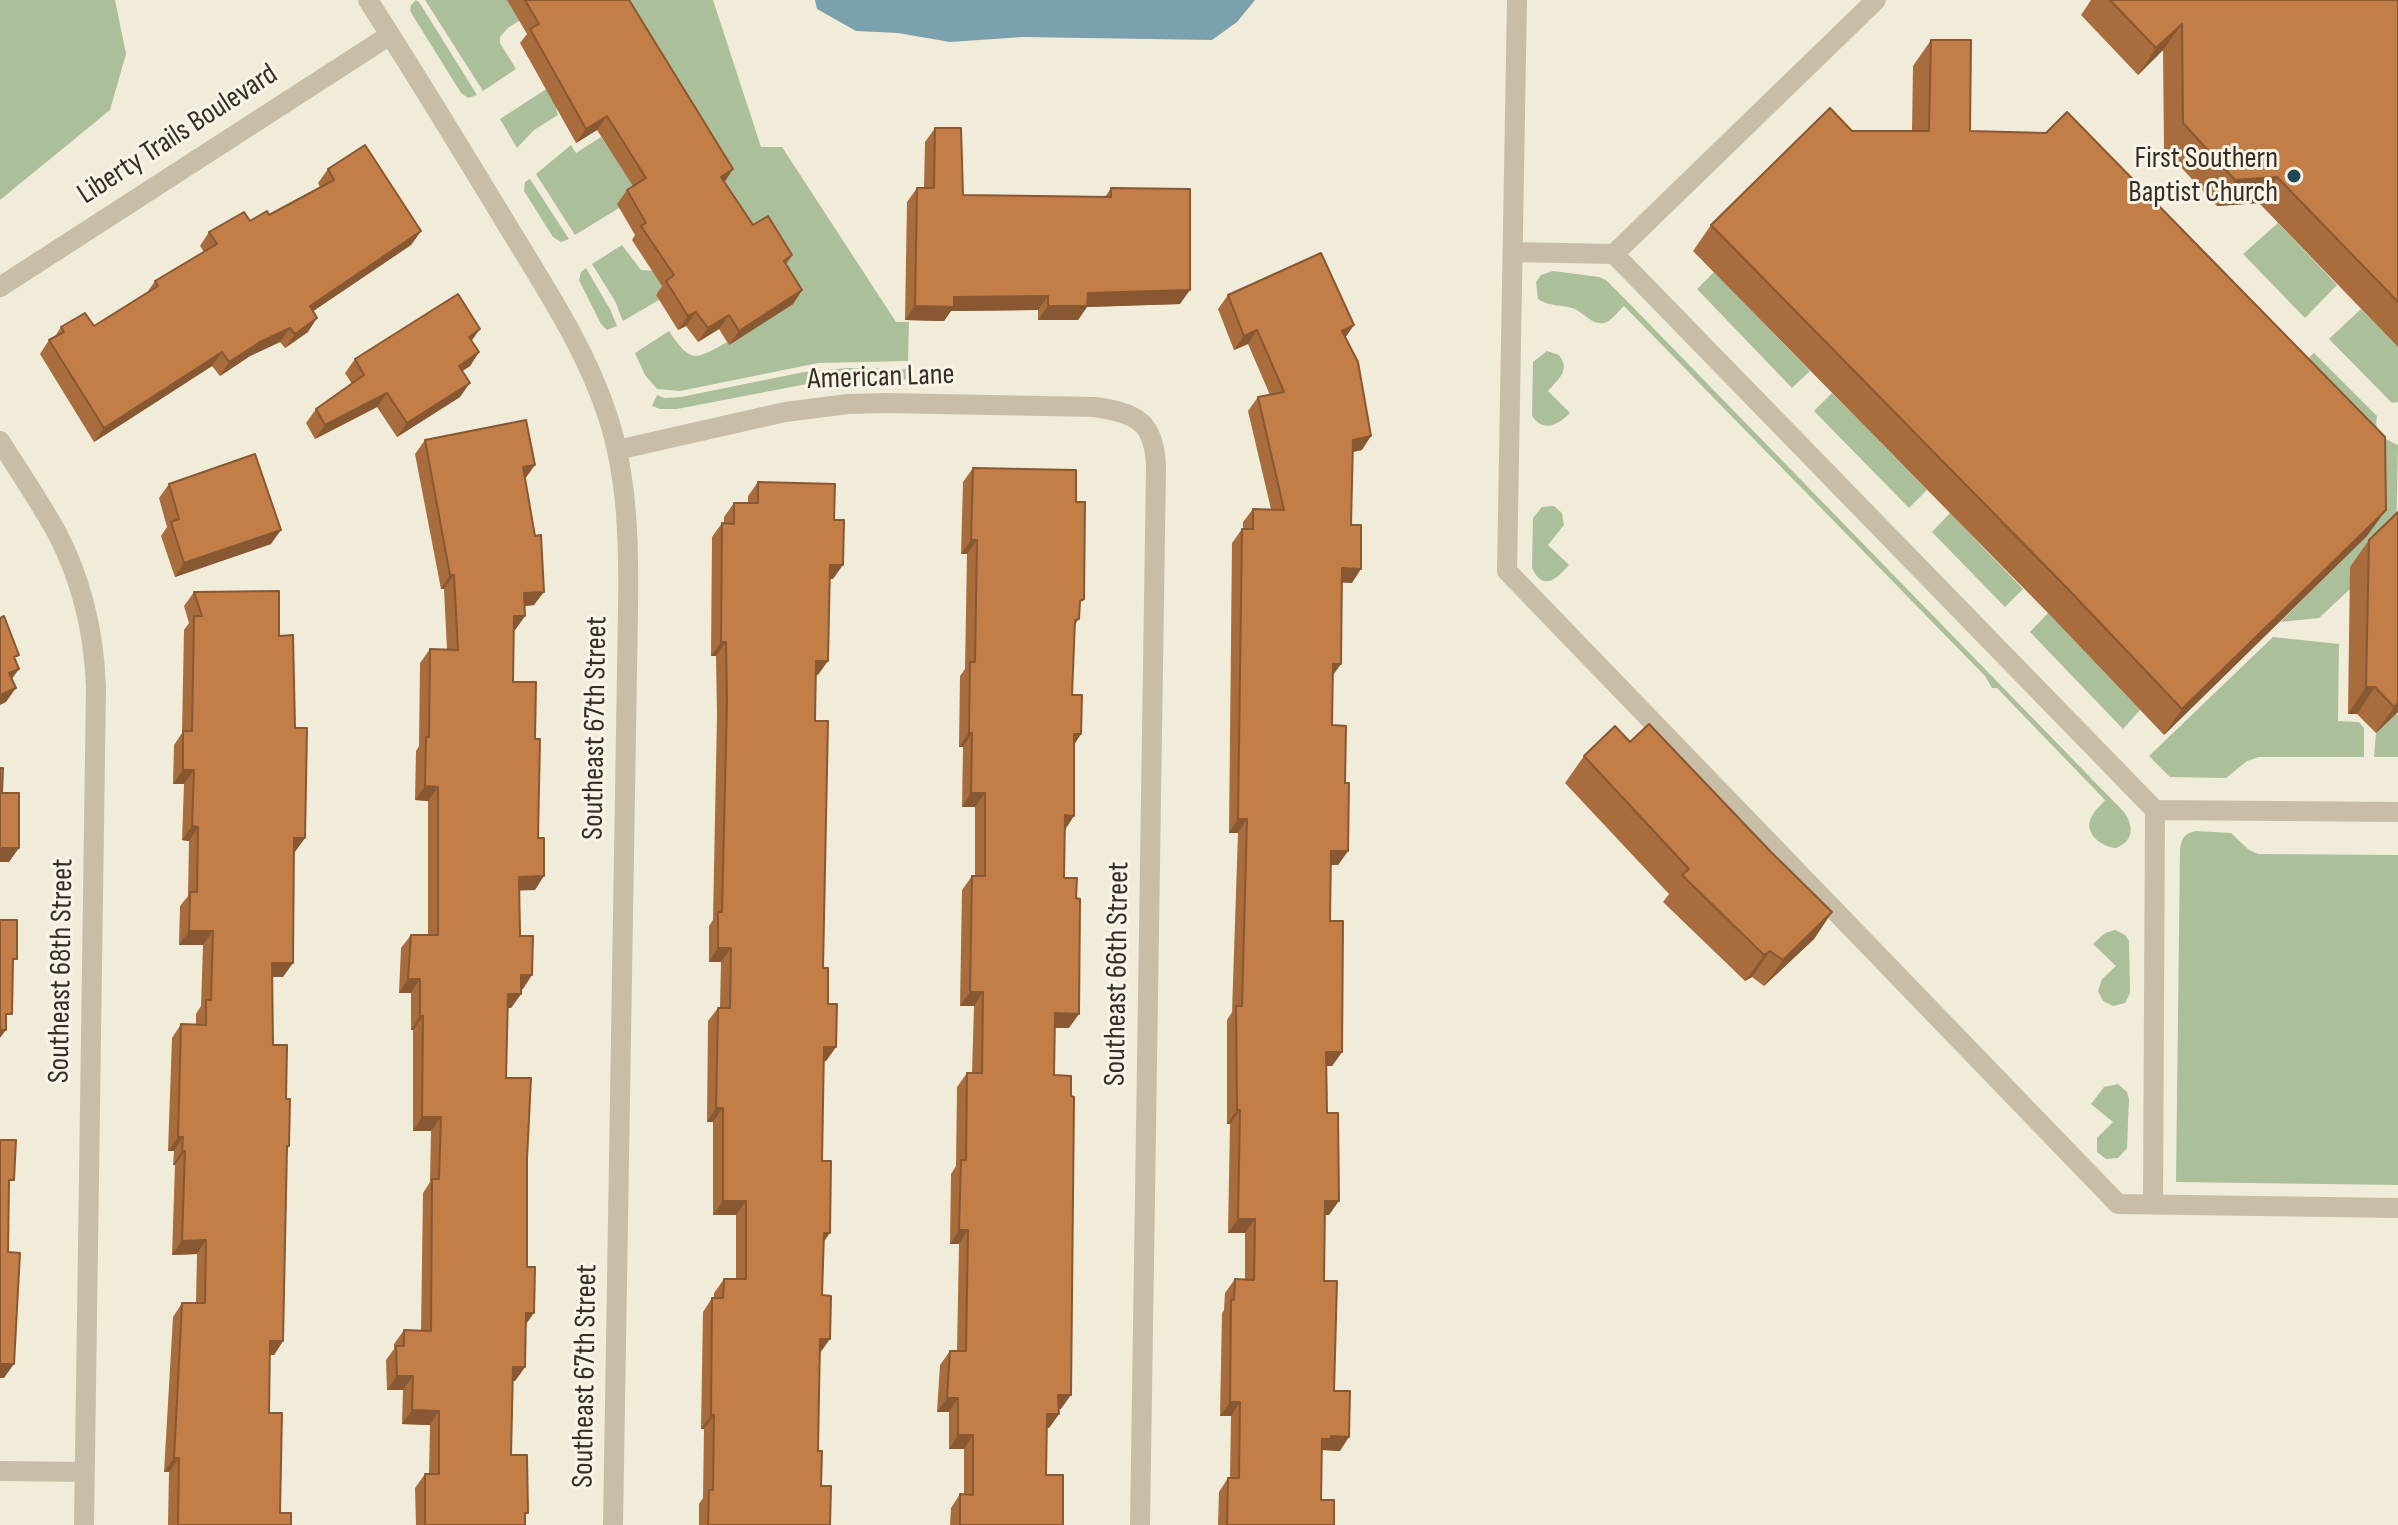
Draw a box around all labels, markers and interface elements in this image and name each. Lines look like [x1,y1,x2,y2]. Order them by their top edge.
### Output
street label: Liberty Trails Boulevard [71,57,285,213]
place label: First Southern Baptist Church [2128,141,2278,212]
marker: First Southern Baptist Church [2285,167,2303,185]
street label: American Lane [807,357,955,399]
street label: Southeast 67th Street [576,616,616,840]
street label: Southeast 68th Street [42,858,82,1084]
street label: Southeast 66th Street [1098,861,1138,1087]
street label: Southeast 67th Street [566,1264,606,1488]

